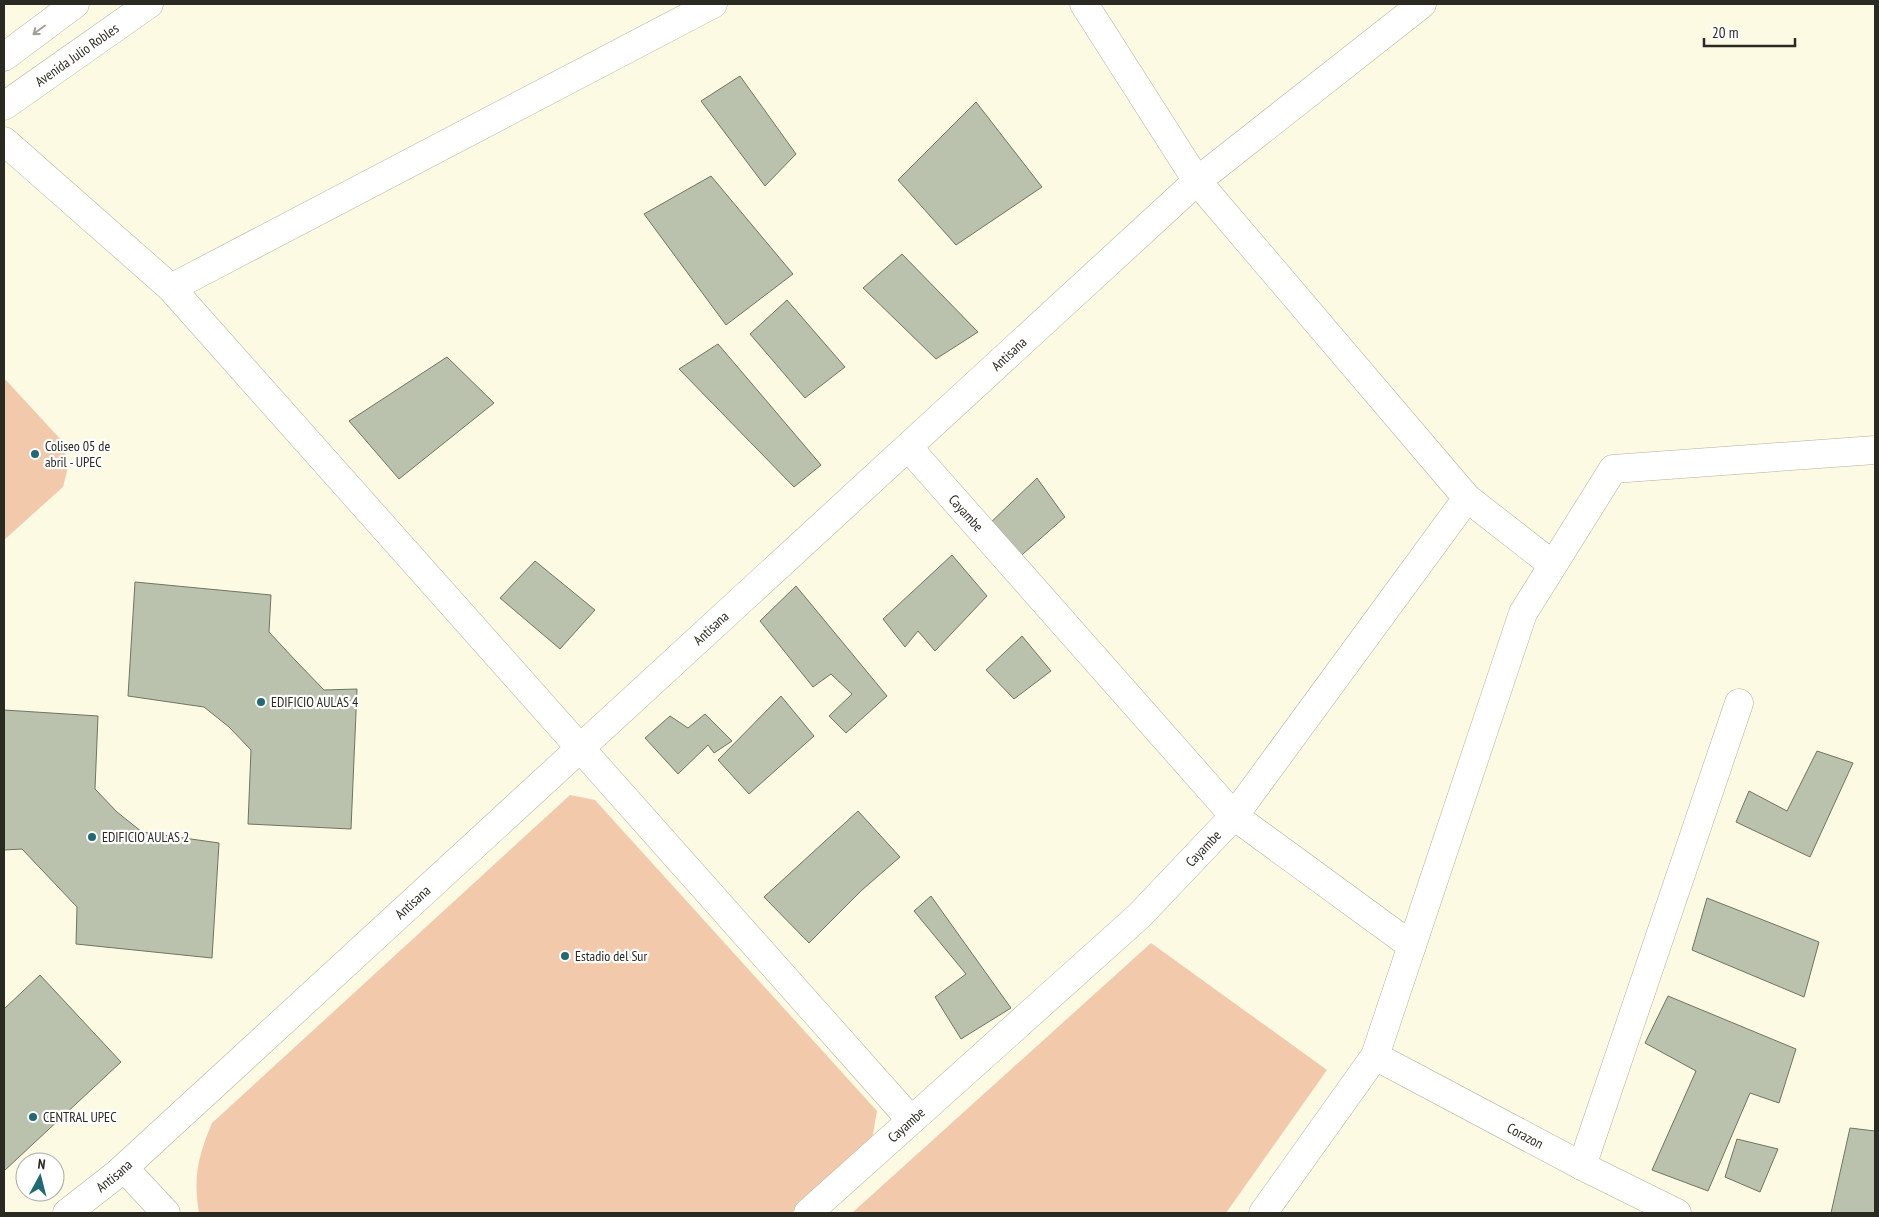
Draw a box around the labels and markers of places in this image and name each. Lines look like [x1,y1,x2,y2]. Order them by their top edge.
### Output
place label: Coliseo 05 de abril - UPEC [45,437,110,471]
marker: Coliseo 05 de abril - UPEC [29,448,41,460]
place label: EDIFICIO AULAS 4 [271,693,359,711]
marker: EDIFICIO AULAS 4 [255,696,267,708]
place label: EDIFICIO AULAS 2 [102,828,189,846]
marker: EDIFICIO AULAS 2 [86,831,98,843]
place label: Estadio del Sur [575,947,647,965]
marker: Estadio del Sur [559,950,571,962]
place label: CENTRAL UPEC [43,1108,117,1126]
marker: CENTRAL UPEC [27,1111,39,1123]

